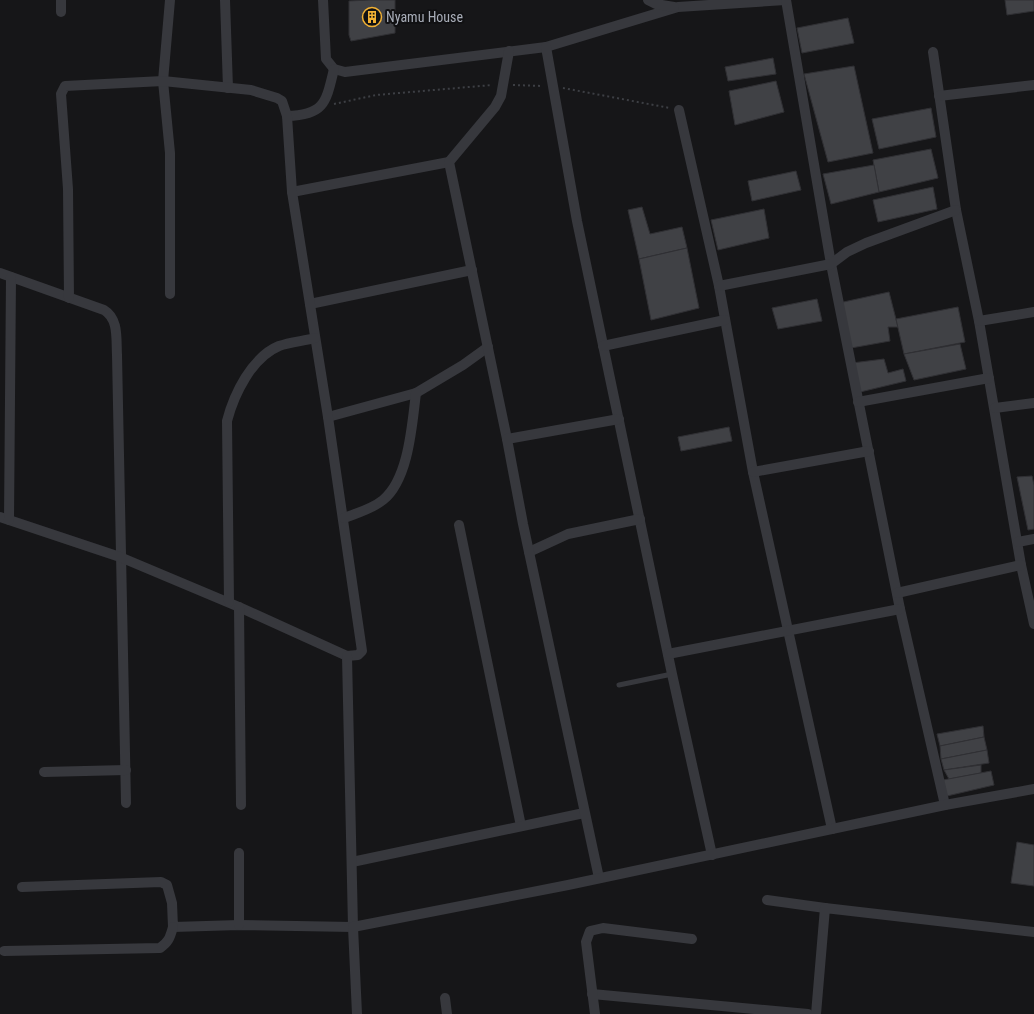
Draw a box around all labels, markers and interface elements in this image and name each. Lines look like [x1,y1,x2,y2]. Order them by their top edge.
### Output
building icon: Nyamu House [361,6,383,28]
place label: Nyamu House [386,9,463,25]

